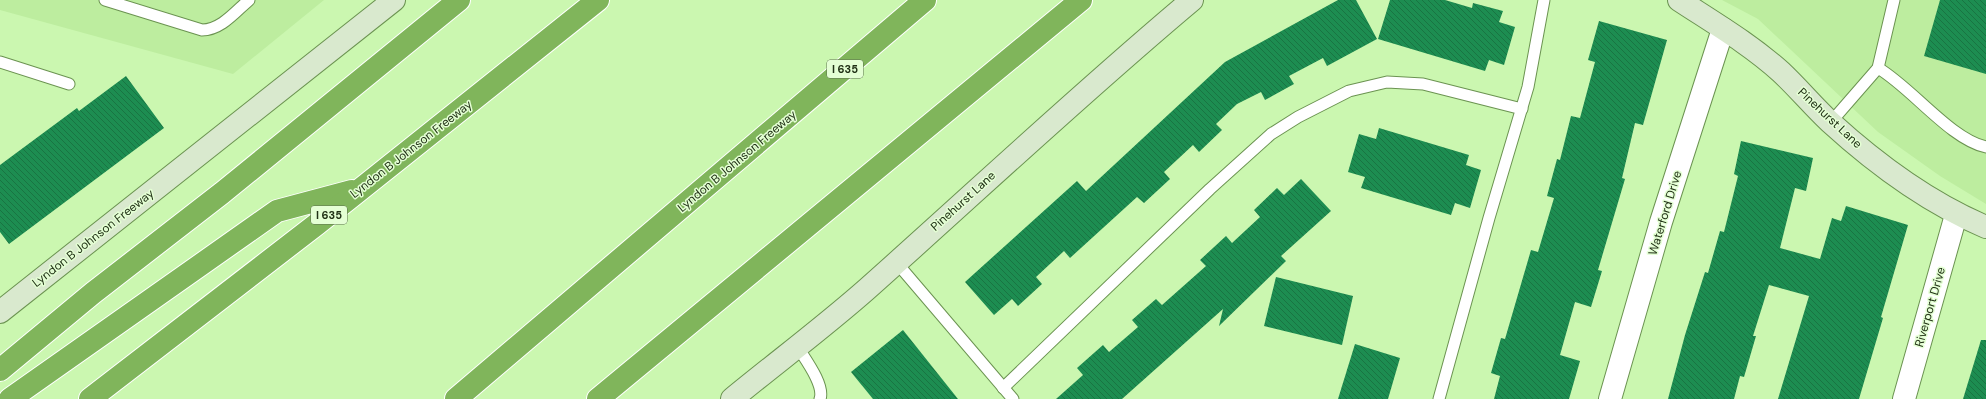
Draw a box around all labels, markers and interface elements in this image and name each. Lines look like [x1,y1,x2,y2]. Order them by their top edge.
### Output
road number: I 635 [827,60,863,78]
street label: Pinehurst Lane [1795,84,1866,152]
street label: Lyndon B Johnson Freeway [347,96,475,202]
street label: Lyndon B Johnson Freeway [674,106,800,215]
street label: Pinehurst Lane [927,168,999,234]
street label: Waterford Drive [1645,169,1685,257]
street label: Lyndon B Johnson Freeway [29,185,157,291]
road number: I 635 [311,206,347,224]
street label: Riverport Drive [1911,265,1949,349]

